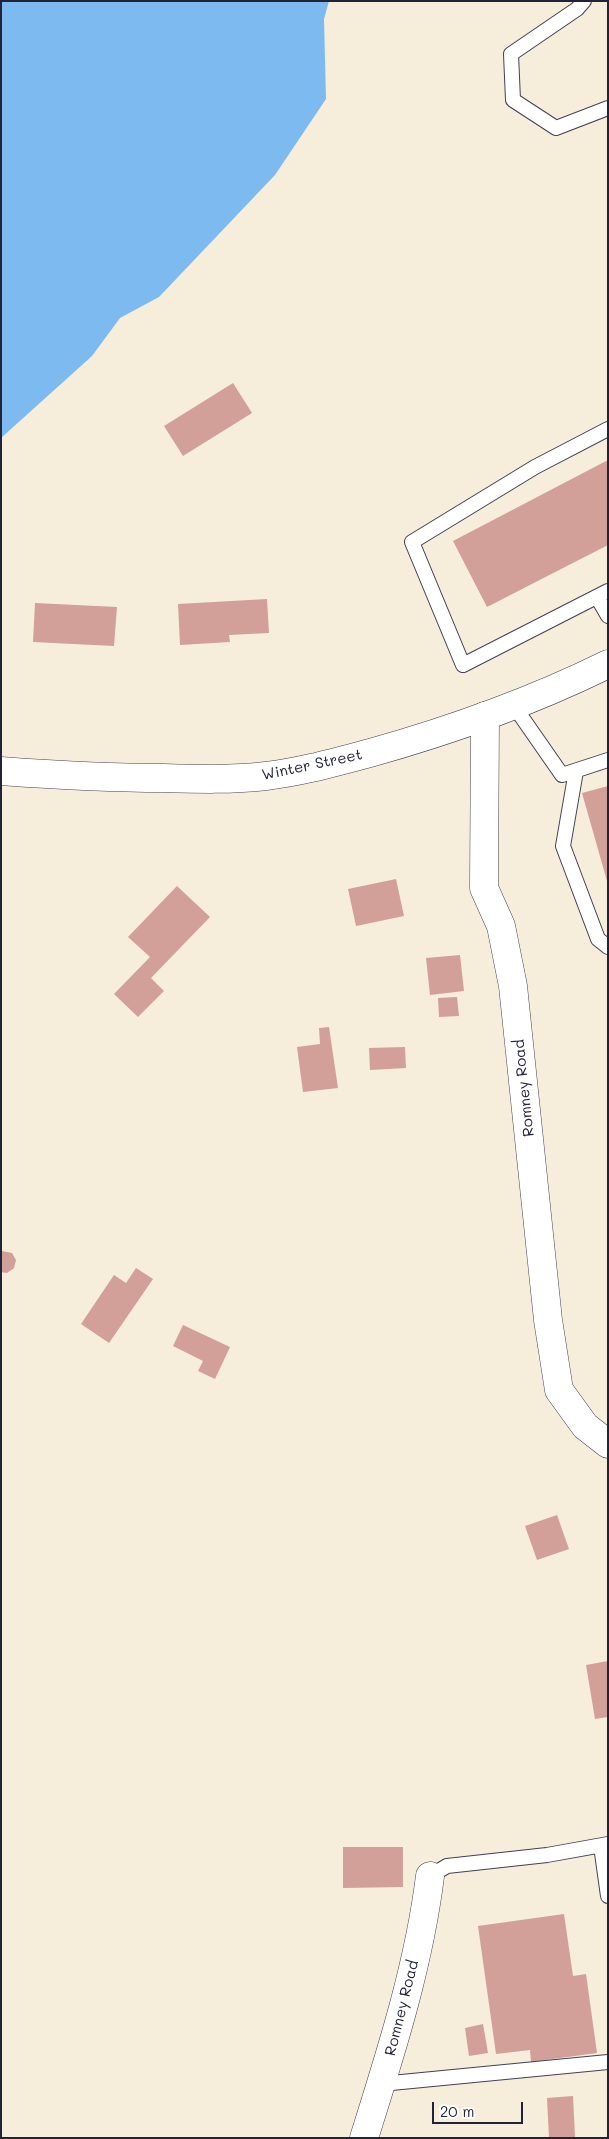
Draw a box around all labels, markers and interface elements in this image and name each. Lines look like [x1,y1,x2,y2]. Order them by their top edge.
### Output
street label: Winter Street [260,746,364,784]
street label: Romney Road [510,1038,538,1138]
street label: Romney Road [381,1958,423,2058]
scale bar [434,2092,525,2124]
text: 20 m [440,2101,474,2121]

